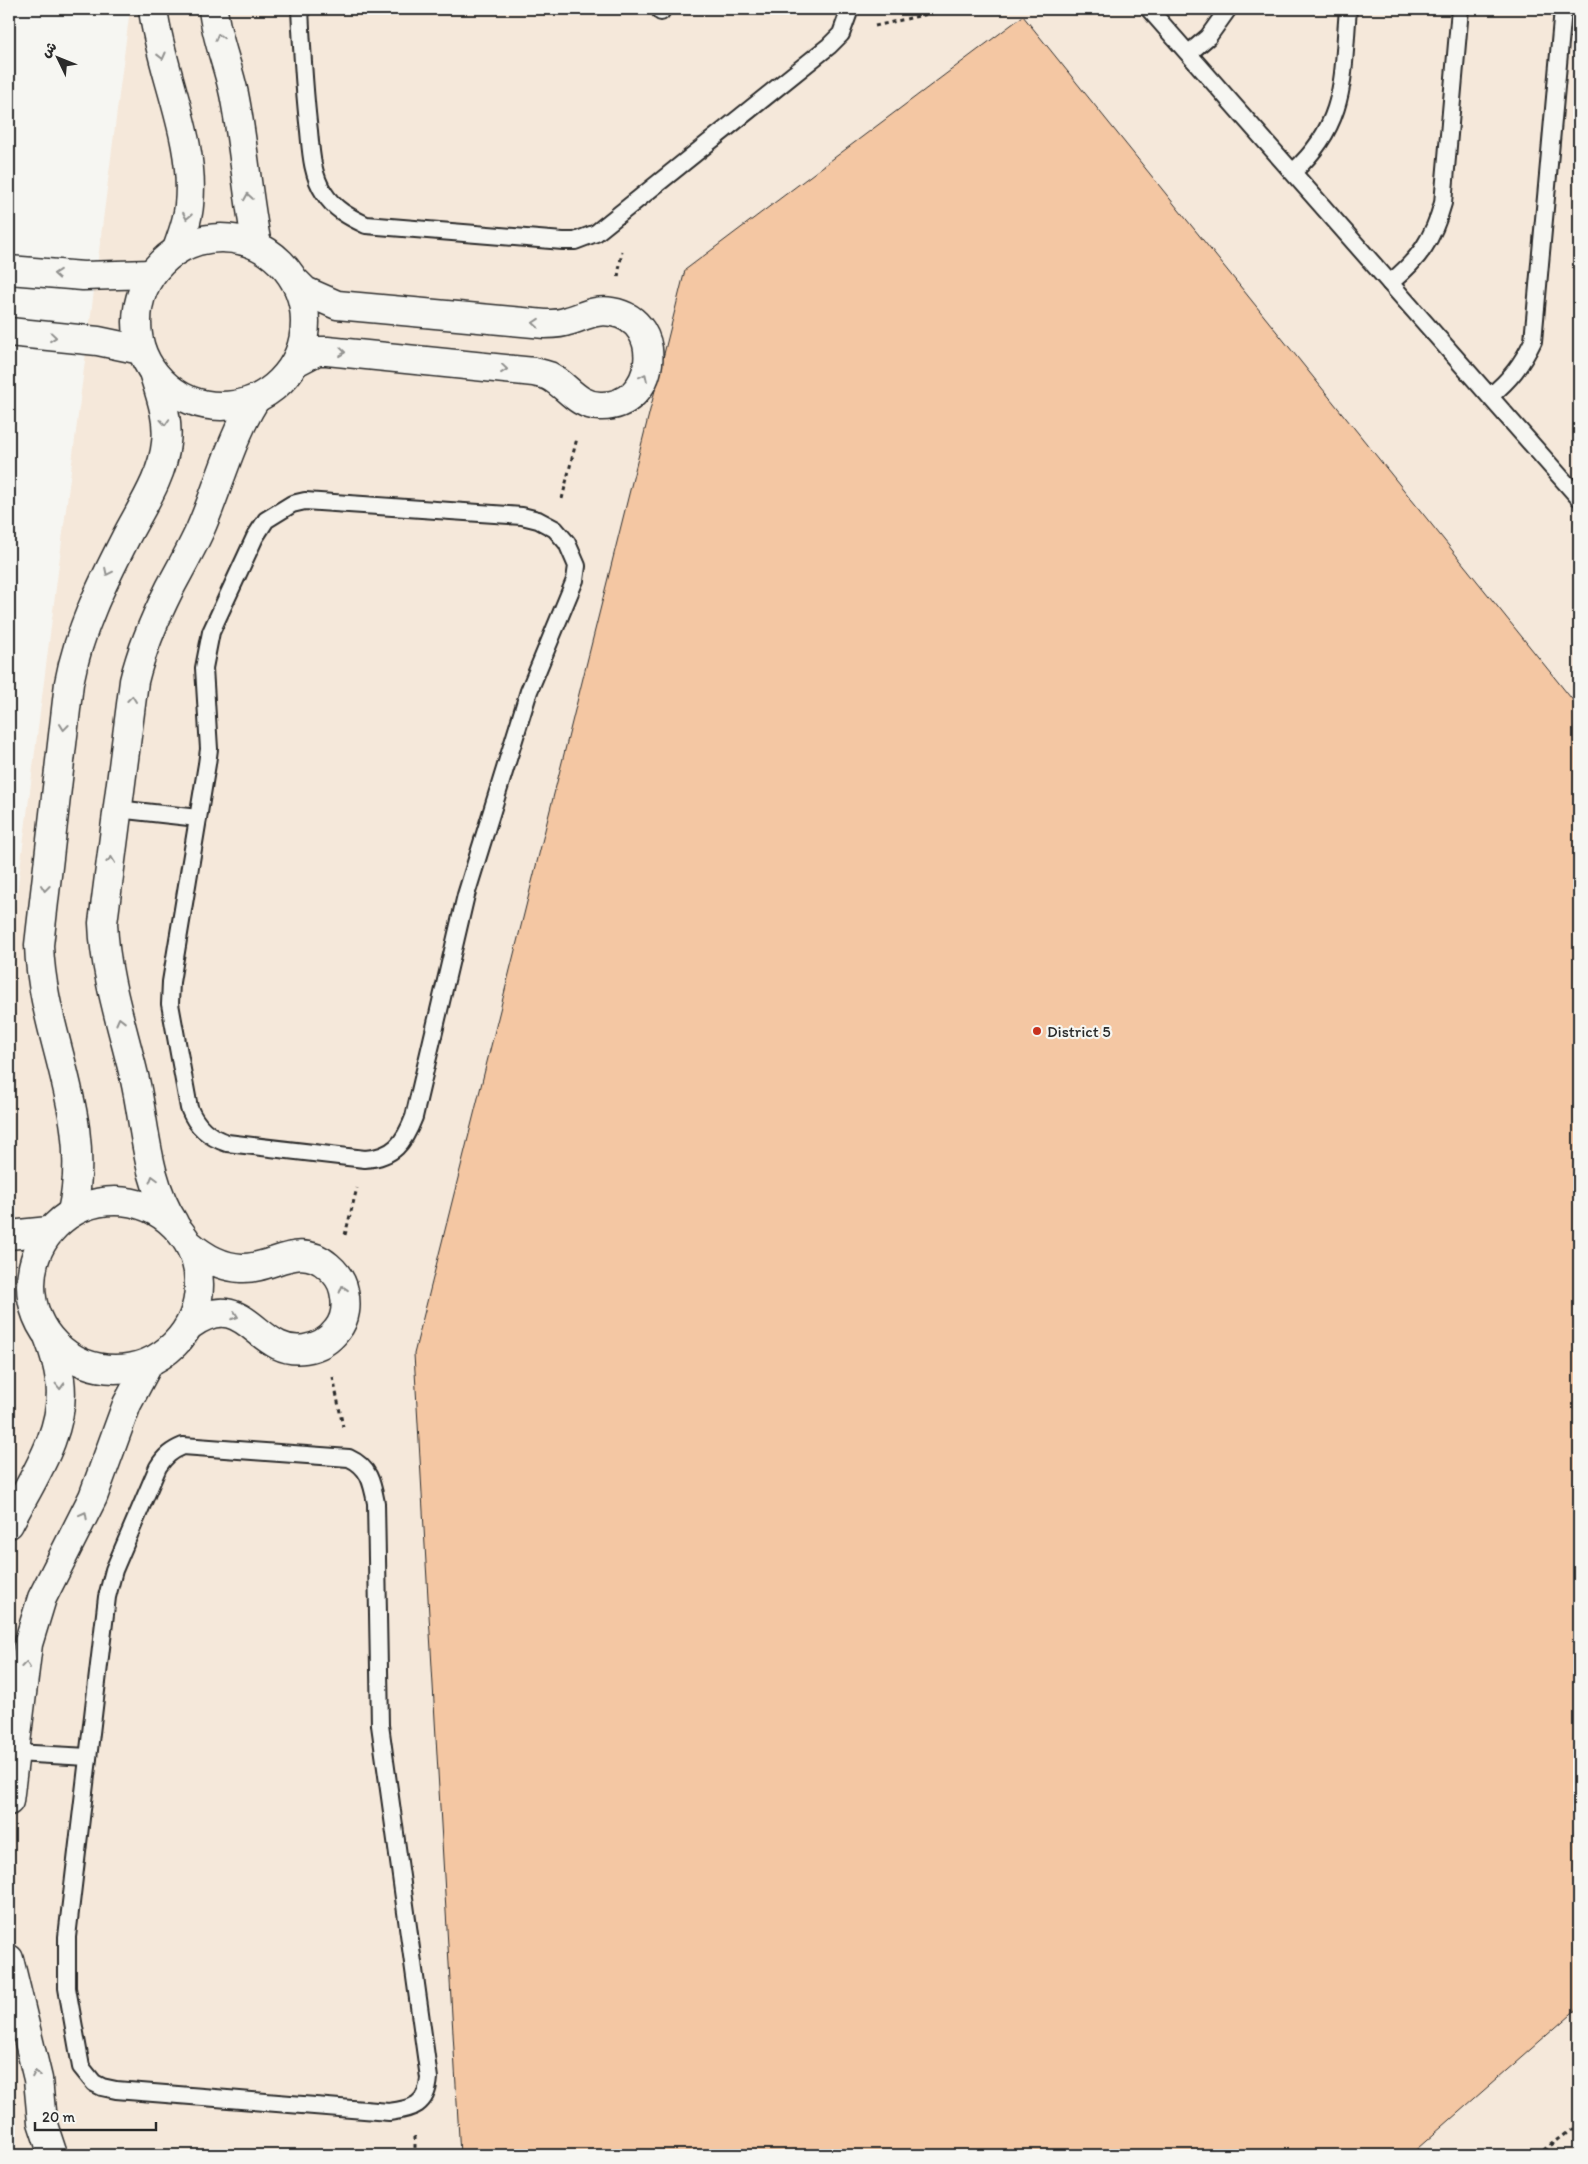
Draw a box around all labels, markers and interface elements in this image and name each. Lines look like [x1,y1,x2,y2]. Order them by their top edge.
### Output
north arrow [32,32,82,82]
one-way arrow [214,34,224,42]
text: ش [37,38,60,61]
one-way arrow [157,52,167,60]
one-way arrow [243,192,254,200]
one-way arrow [182,211,193,220]
one-way arrow [52,269,60,280]
one-way arrow [532,318,540,329]
one-way arrow [50,331,58,342]
one-way arrow [338,347,346,358]
one-way arrow [500,363,508,374]
one-way arrow [638,374,648,383]
one-way arrow [160,419,171,427]
one-way arrow [104,567,115,576]
one-way arrow [126,695,137,703]
one-way arrow [59,723,70,731]
one-way arrow [105,856,116,864]
one-way arrow [40,885,51,893]
one-way arrow [115,1016,126,1025]
place label: District 5 [1047,1022,1111,1041]
marker: District 5 [1031,1025,1043,1037]
one-way arrow [149,1176,159,1184]
one-way arrow [338,1285,348,1294]
one-way arrow [230,1310,239,1320]
one-way arrow [55,1382,66,1390]
one-way arrow [77,1511,87,1520]
one-way arrow [20,1661,31,1669]
one-way arrow [31,2069,42,2078]
scale bar [35,2099,156,2131]
text: 20 m [42,2108,76,2126]

